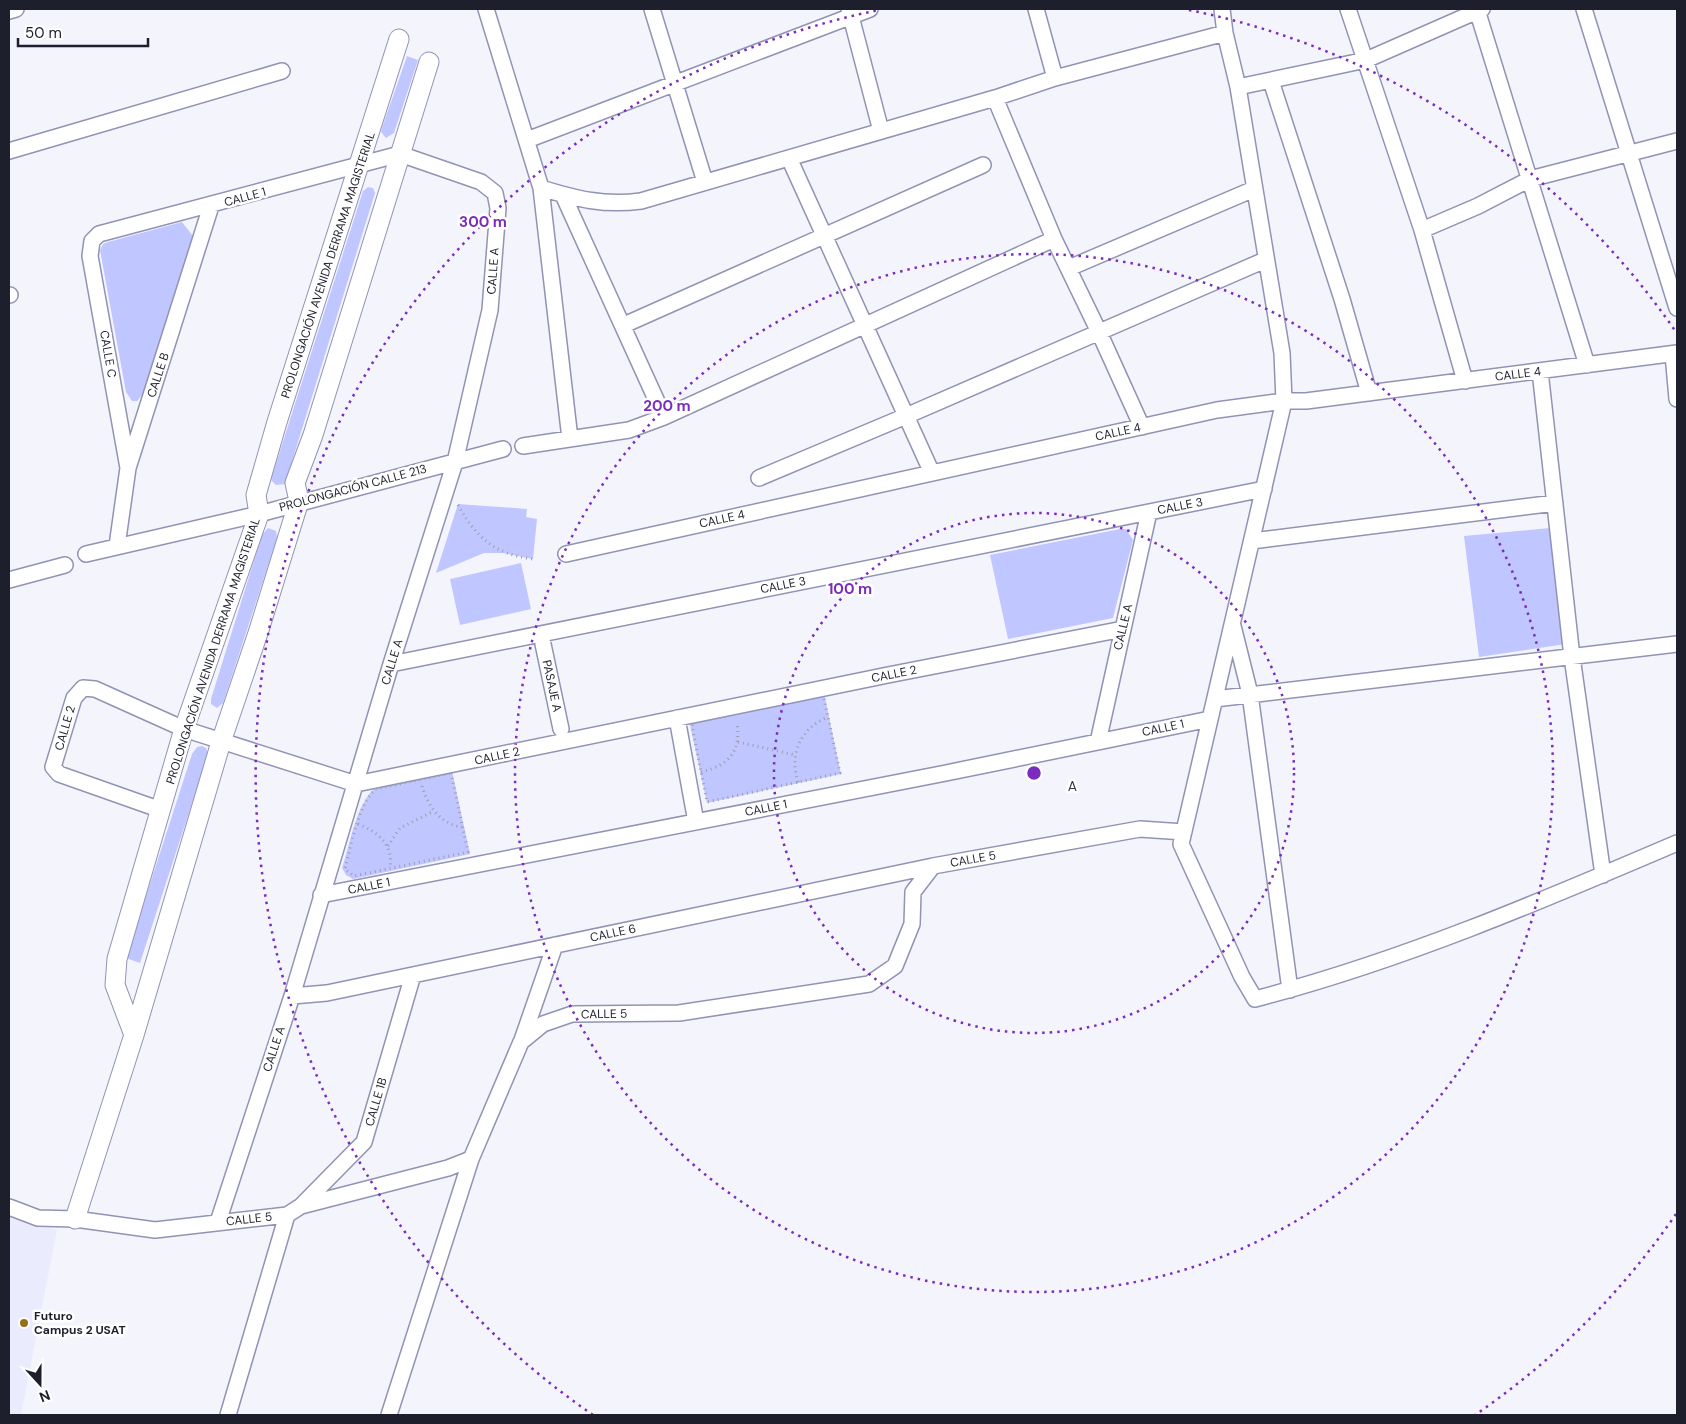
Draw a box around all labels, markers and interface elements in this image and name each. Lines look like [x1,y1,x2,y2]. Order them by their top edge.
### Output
scale bar [18,15,148,47]
text: 50 m [25,23,62,43]
street label: PROLONGACIÓN AVENIDA DERRAMA MAGISTERIAL [277,130,379,400]
street label: CALLE 1 [222,184,268,210]
text: 300 m [459,212,507,232]
street label: CALLE A [483,247,503,295]
street label: CALLE C [96,329,120,379]
street label: CALLE B [143,351,173,399]
street label: CALLE 4 [1494,363,1542,385]
text: 200 m [643,396,691,416]
street label: CALLE 4 [1094,419,1142,445]
street label: PROLONGACIÓN CALLE 213 [278,461,428,515]
street label: CALLE 3 [1156,494,1204,518]
street label: CALLE 4 [698,506,746,532]
street label: PROLONGACIÓN AVENIDA DERRAMA MAGISTERIAL [162,516,264,786]
street label: CALLE 3 [759,573,807,597]
text: 100 m [828,579,872,599]
street label: CALLE A [1110,602,1136,652]
street label: CALLE A [377,637,407,687]
street label: PASAJE A [539,659,565,713]
street label: CALLE 2 [870,662,918,686]
street label: CALLE 2 [51,704,79,752]
street label: CALLE 1 [1140,716,1186,740]
street label: CALLE 2 [473,743,521,769]
centre of rings [1025,764,1043,782]
district label: A [1068,777,1078,795]
street label: CALLE 1 [743,796,789,820]
street label: CALLE 5 [949,847,997,871]
street label: CALLE 1 [346,874,392,898]
street label: CALLE 6 [589,920,637,946]
street label: CALLE 5 [581,1006,627,1022]
street label: CALLE A [259,1024,289,1074]
street label: CALLE 1B [361,1076,391,1128]
street label: CALLE 5 [225,1209,273,1229]
place label: Futuro Campus 2 USAT [34,1308,126,1338]
marker: Futuro Campus 2 USAT [18,1317,30,1329]
north arrow [15,1359,65,1409]
text: N [37,1386,53,1406]

